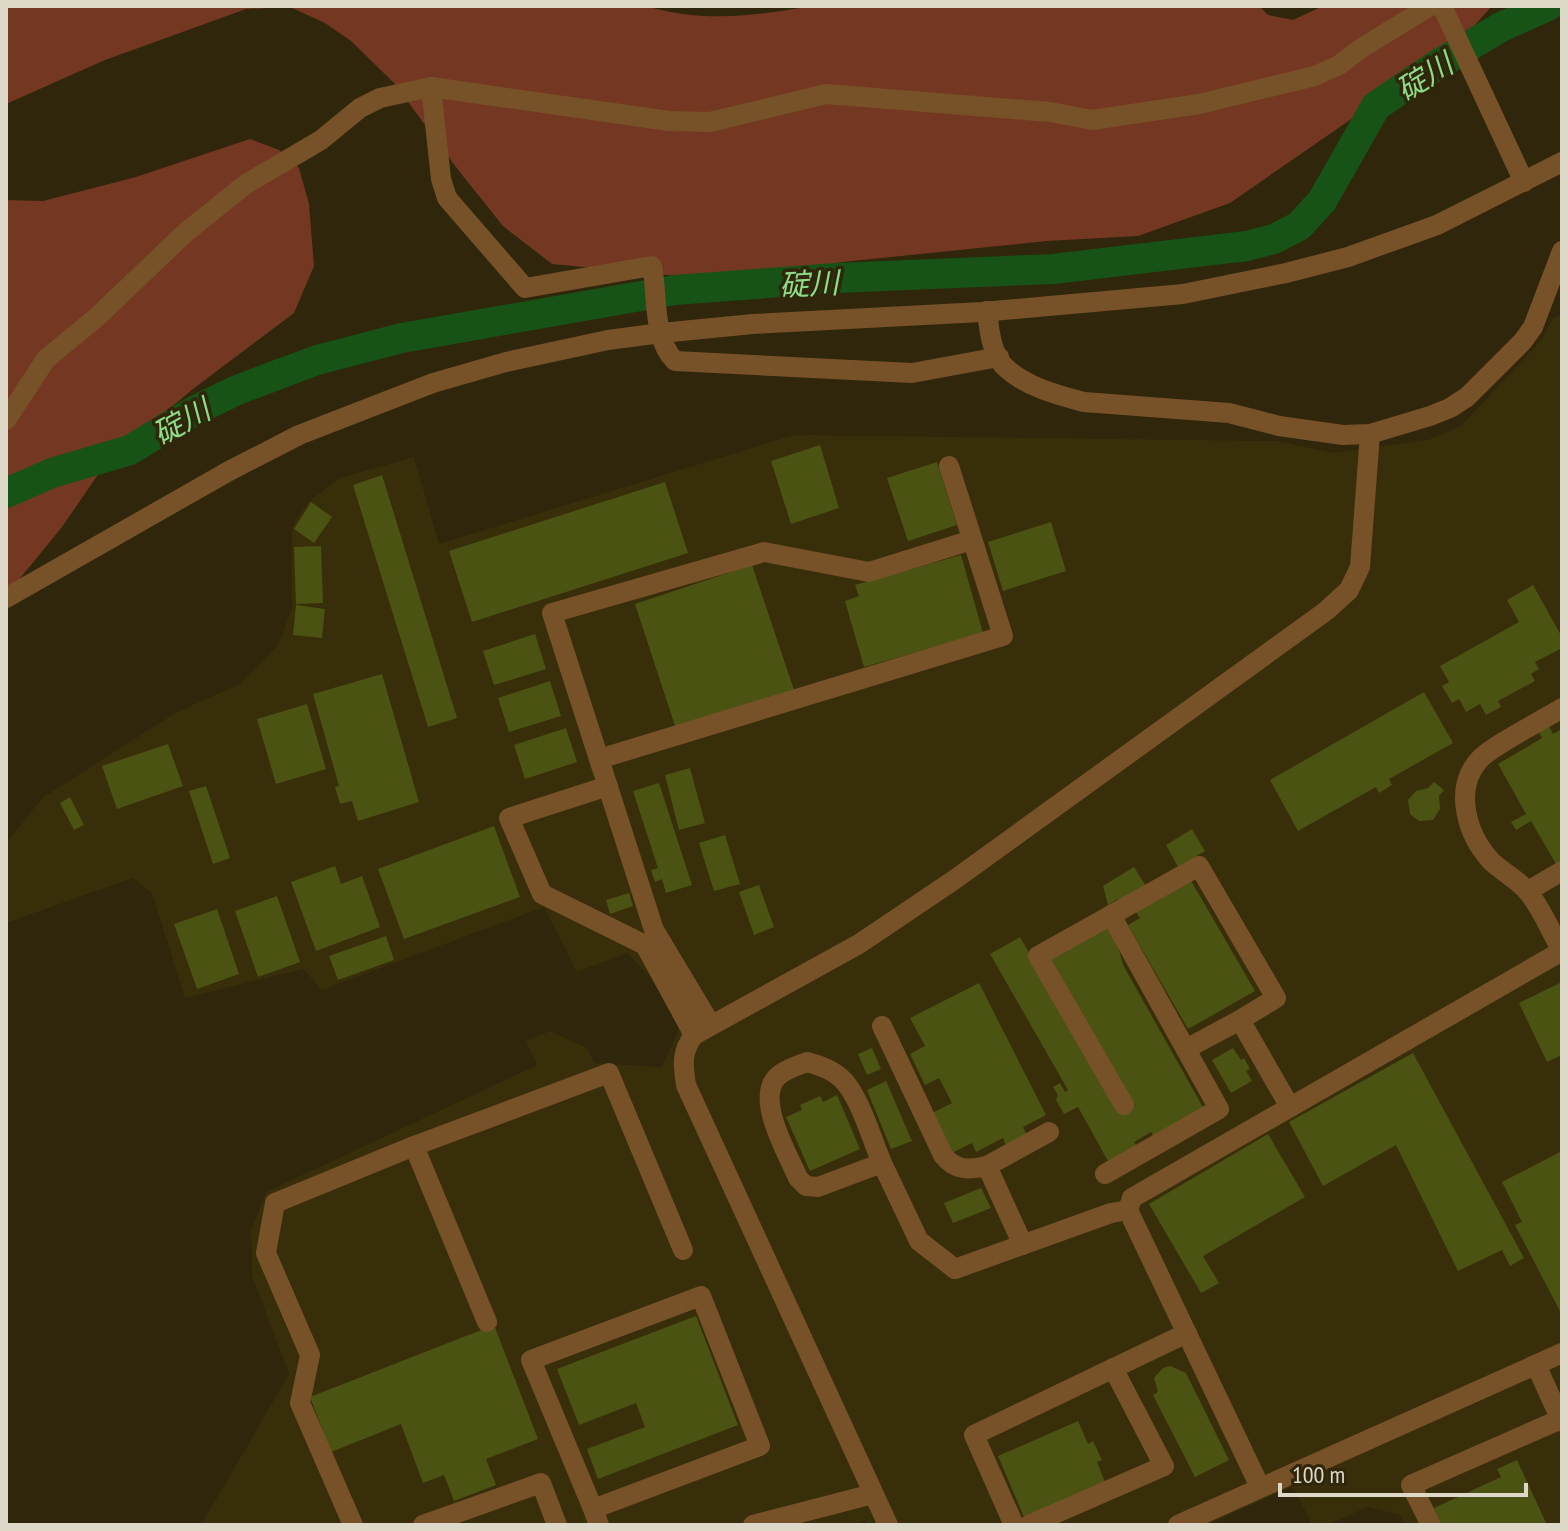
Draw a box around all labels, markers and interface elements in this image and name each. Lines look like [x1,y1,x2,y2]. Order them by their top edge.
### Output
water label: 碇川 [1388,42,1462,108]
water label: 碇川 [778,262,843,304]
water label: 碇川 [145,388,219,453]
scale bar [1280,1447,1526,1497]
text: 100 m [1292,1459,1345,1490]

